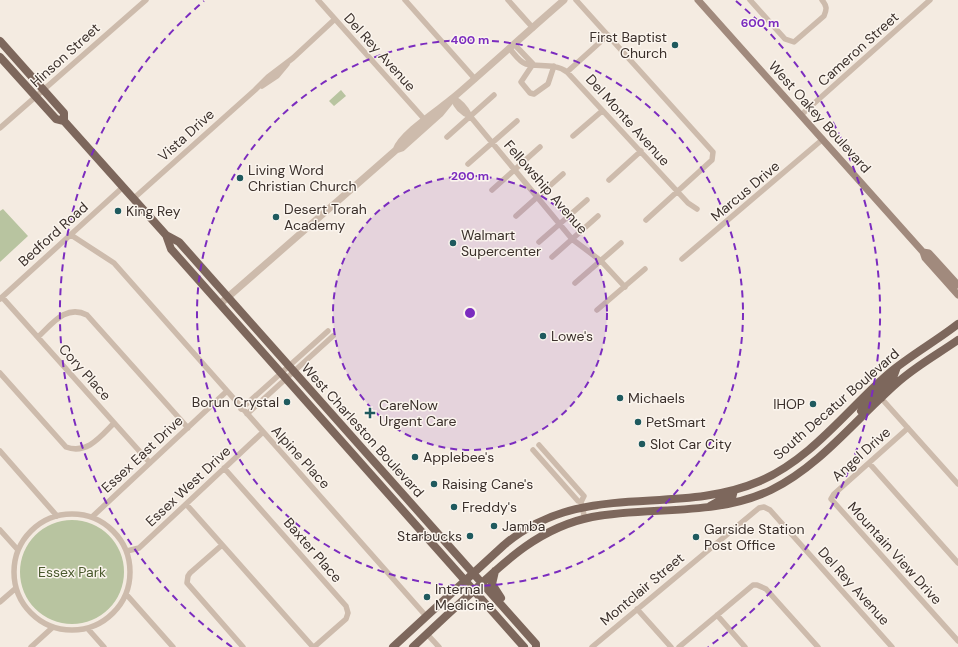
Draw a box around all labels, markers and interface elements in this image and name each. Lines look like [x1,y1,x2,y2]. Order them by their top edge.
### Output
street label: Cameron Street [814,8,902,90]
street label: Del Rey Avenue [340,9,420,95]
text: 600 m [741,15,779,31]
street label: Hinson Street [26,19,104,91]
place label: First Baptist Church [589,28,667,62]
text: 400 m [451,32,489,48]
marker: First Baptist Church [670,40,680,50]
street label: West Oakey Boulevard [765,57,875,177]
street label: Del Monte Avenue [582,70,674,170]
street label: Vista Drive [154,105,218,165]
street label: Fellowship Avenue [500,136,592,238]
street label: Marcus Drive [707,157,783,225]
place label: Living Word Christian Church [248,161,357,195]
text: 200 m [451,168,489,184]
marker: Living Word Christian Church [235,173,245,183]
street label: Bedford Road [14,198,92,270]
place label: Desert Torah Academy [284,200,367,234]
place label: King Rey [126,202,181,220]
marker: King Rey [113,206,123,216]
marker: Desert Torah Academy [271,212,281,222]
place label: Walmart Supercenter [461,226,541,260]
marker: Walmart Supercenter [448,238,458,248]
centre of rings [463,306,477,320]
place label: Lowe's [551,327,593,345]
marker: Lowe's [538,331,548,341]
street label: Cory Place [55,340,115,404]
street label: South Decatur Boulevard [769,344,903,464]
street label: West Charleston Boulevard [298,359,428,501]
place label: Michaels [628,389,685,407]
place label: Borun Crystal [192,393,279,411]
marker: Michaels [615,393,625,403]
place label: IHOP [773,395,805,413]
place label: CareNow Urgent Care [379,396,456,430]
marker: Borun Crystal [282,397,292,407]
marker: IHOP [808,399,818,409]
marker: CareNow Urgent Care [364,407,376,419]
street label: Essex East Drive [98,412,187,496]
place label: PetSmart [646,413,706,431]
marker: PetSmart [633,417,643,427]
street label: Alpine Place [268,422,334,492]
street label: Angel Drive [828,423,894,485]
place label: Slot Car City [650,435,732,453]
marker: Slot Car City [637,439,647,449]
street label: Essex West Drive [142,442,234,530]
place label: Applebee's [423,448,494,466]
marker: Applebee's [410,452,420,462]
place label: Raising Cane's [442,475,533,493]
marker: Raising Cane's [429,479,439,489]
place label: Freddy's [462,498,517,516]
street label: Mountain View Drive [844,498,946,608]
marker: Freddy's [449,502,459,512]
street label: Baxter Place [280,514,346,586]
place label: Jamba [502,517,545,535]
place label: Garside Station Post Office [704,520,804,554]
marker: Jamba [489,521,499,531]
place label: Starbucks [397,527,462,545]
marker: Starbucks [465,531,475,541]
marker: Garside Station Post Office [691,532,701,542]
street label: Del Rey Avenue [814,543,894,629]
street label: Montclair Street [596,549,688,629]
park label: Essex Park [38,563,106,581]
place label: Internal Medicine [435,580,494,614]
marker: Internal Medicine [422,592,432,602]

